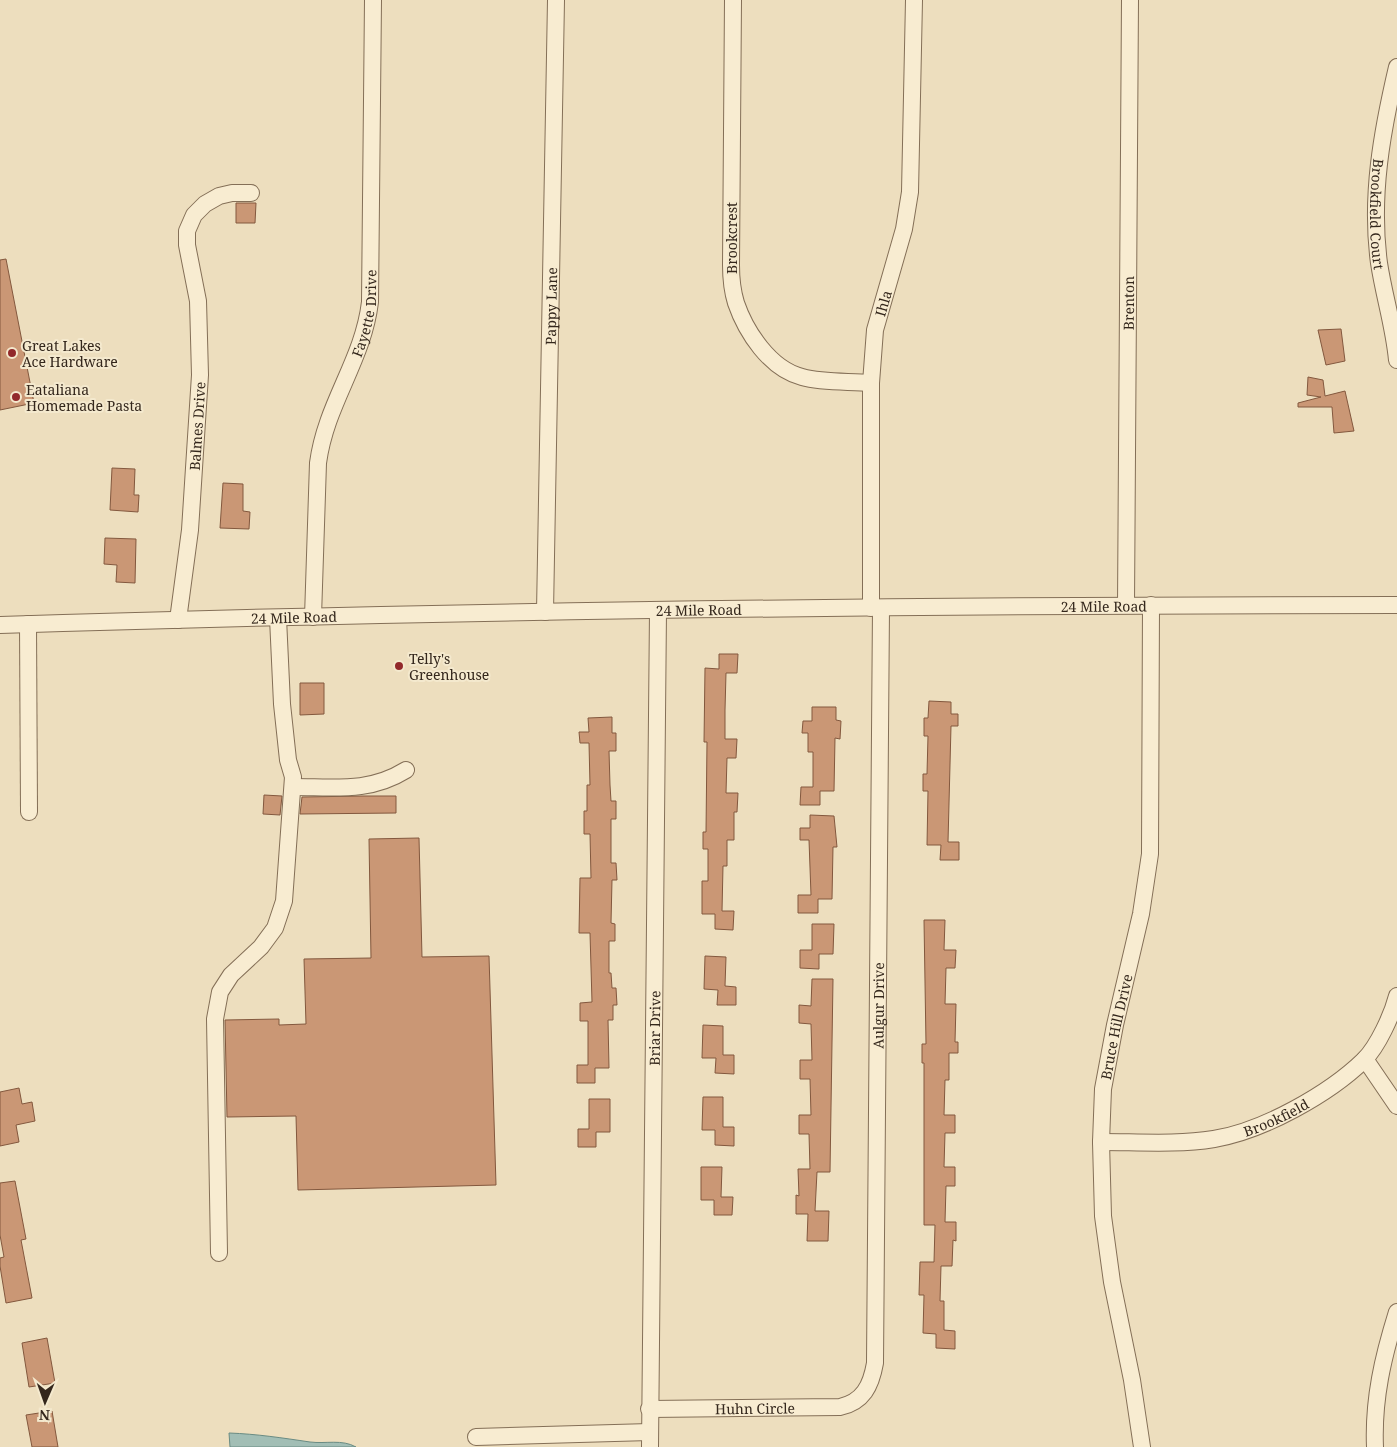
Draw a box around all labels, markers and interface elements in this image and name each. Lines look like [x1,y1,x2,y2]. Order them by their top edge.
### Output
street label: Brookfield Court [1366,158,1389,271]
street label: Brookcrest [722,202,741,274]
street label: Pappy Lane [540,267,561,345]
street label: Fayette Drive [347,269,380,360]
street label: Brenton [1118,276,1138,330]
street label: Ihla [870,288,895,318]
place label: Great Lakes Ace Hardware [22,336,118,371]
marker: Great Lakes Ace Hardware [6,347,18,359]
place label: Eataliana Homemade Pasta [26,380,142,415]
street label: Balmes Drive [184,381,209,471]
marker: Eataliana Homemade Pasta [10,391,22,403]
street label: 24 Mile Road [1061,596,1147,615]
street label: 24 Mile Road [656,599,742,619]
street label: 24 Mile Road [251,606,338,627]
place label: Telly's Greenhouse [409,649,489,684]
marker: Telly's Greenhouse [393,660,405,672]
street label: Aulgur Drive [868,962,888,1049]
street label: Bruce Hill Drive [1095,972,1136,1081]
street label: Briar Drive [644,990,664,1066]
street label: Brookfield [1241,1094,1312,1140]
north arrow [20,1377,70,1427]
street label: Huhn Circle [715,1398,795,1418]
text: N [39,1406,50,1425]

